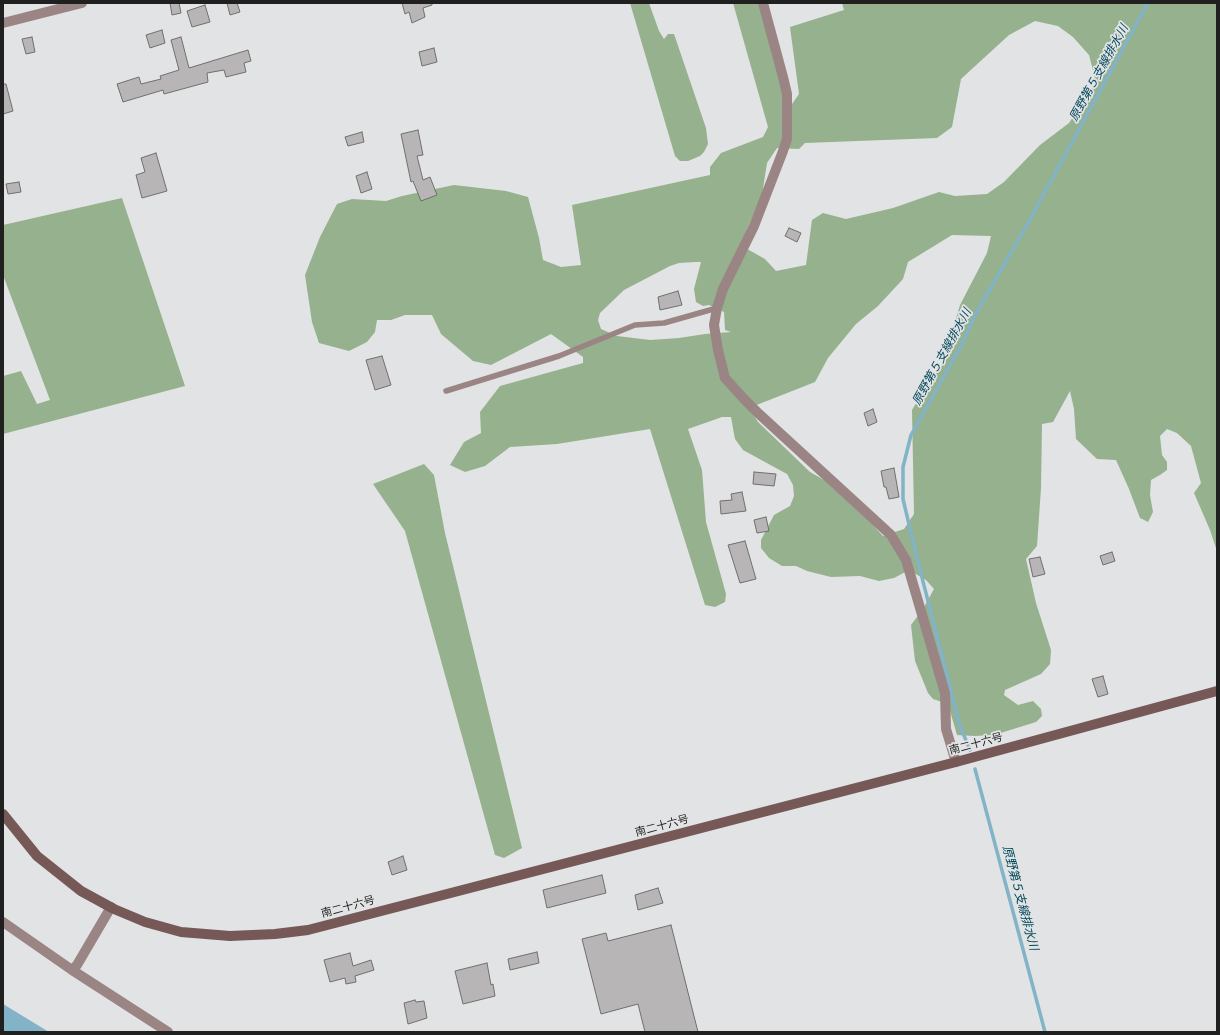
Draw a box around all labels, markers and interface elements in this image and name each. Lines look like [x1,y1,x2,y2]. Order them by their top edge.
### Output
water label: 原野第５支線排水川 [1067,22,1131,124]
water label: 原野第５支線排水川 [910,306,974,408]
street label: 南二十六号 [948,731,1004,757]
street label: 南二十六号 [634,813,690,839]
water label: 原野第５支線排水川 [999,844,1041,952]
street label: 南二十六号 [320,894,376,920]

